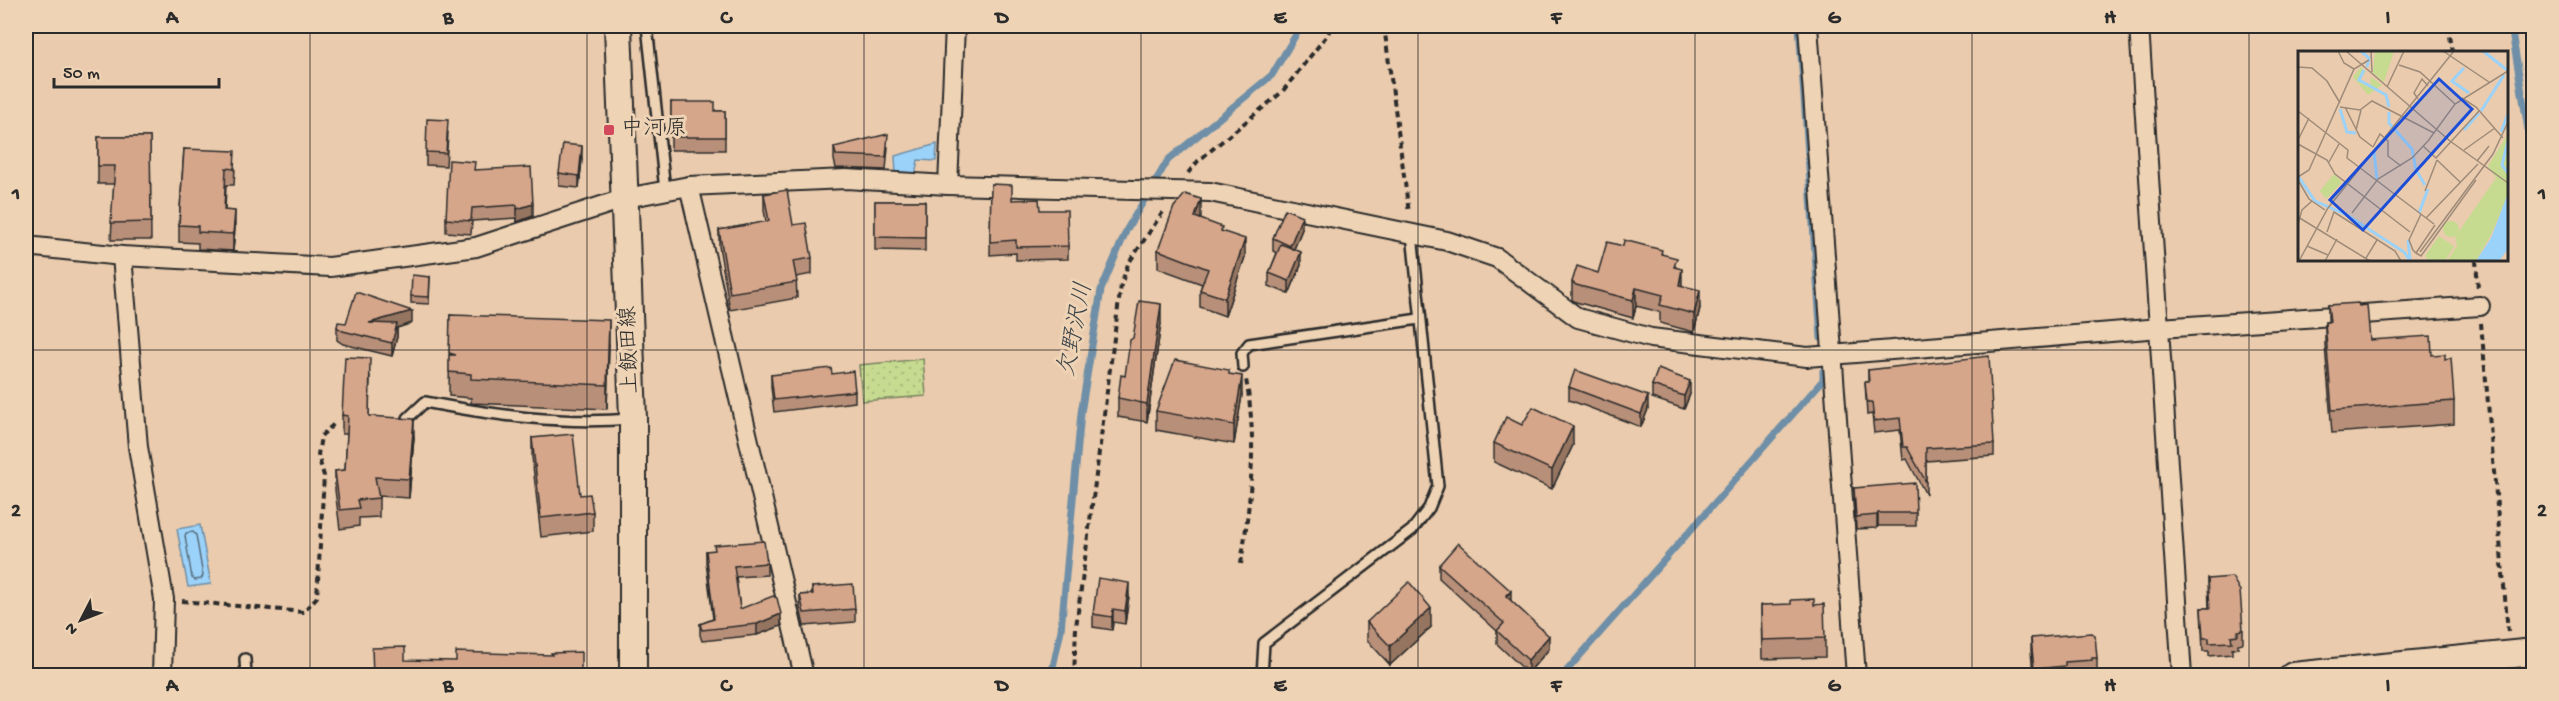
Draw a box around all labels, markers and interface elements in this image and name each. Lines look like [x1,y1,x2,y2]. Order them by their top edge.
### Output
text: A [165,8,180,31]
text: B [442,8,454,31]
text: C [720,8,734,31]
text: D [993,8,1009,31]
text: E [1274,8,1288,31]
text: F [1550,8,1563,31]
text: G [1828,8,1842,31]
text: H [2104,8,2116,31]
text: I [2386,8,2391,31]
scale bar [54,51,219,89]
inset map [2298,51,2508,261]
text: 50 m [63,64,100,85]
place label: 中河原 [621,115,687,143]
marker: 中河原 [602,123,616,137]
text: 1 [11,184,20,207]
text: 1 [2537,184,2546,207]
water label: 欠野沢川 [1053,280,1100,380]
street label: 上飯田線 [615,306,646,394]
text: 2 [11,501,21,524]
text: 2 [2537,501,2547,524]
north arrow [51,590,111,650]
text: N [62,617,83,638]
text: A [165,676,180,699]
text: B [442,676,454,699]
text: C [720,676,734,699]
text: D [993,676,1009,699]
text: E [1274,676,1288,699]
text: F [1550,676,1563,699]
text: G [1828,676,1842,699]
text: H [2104,676,2116,699]
text: I [2386,676,2391,699]

